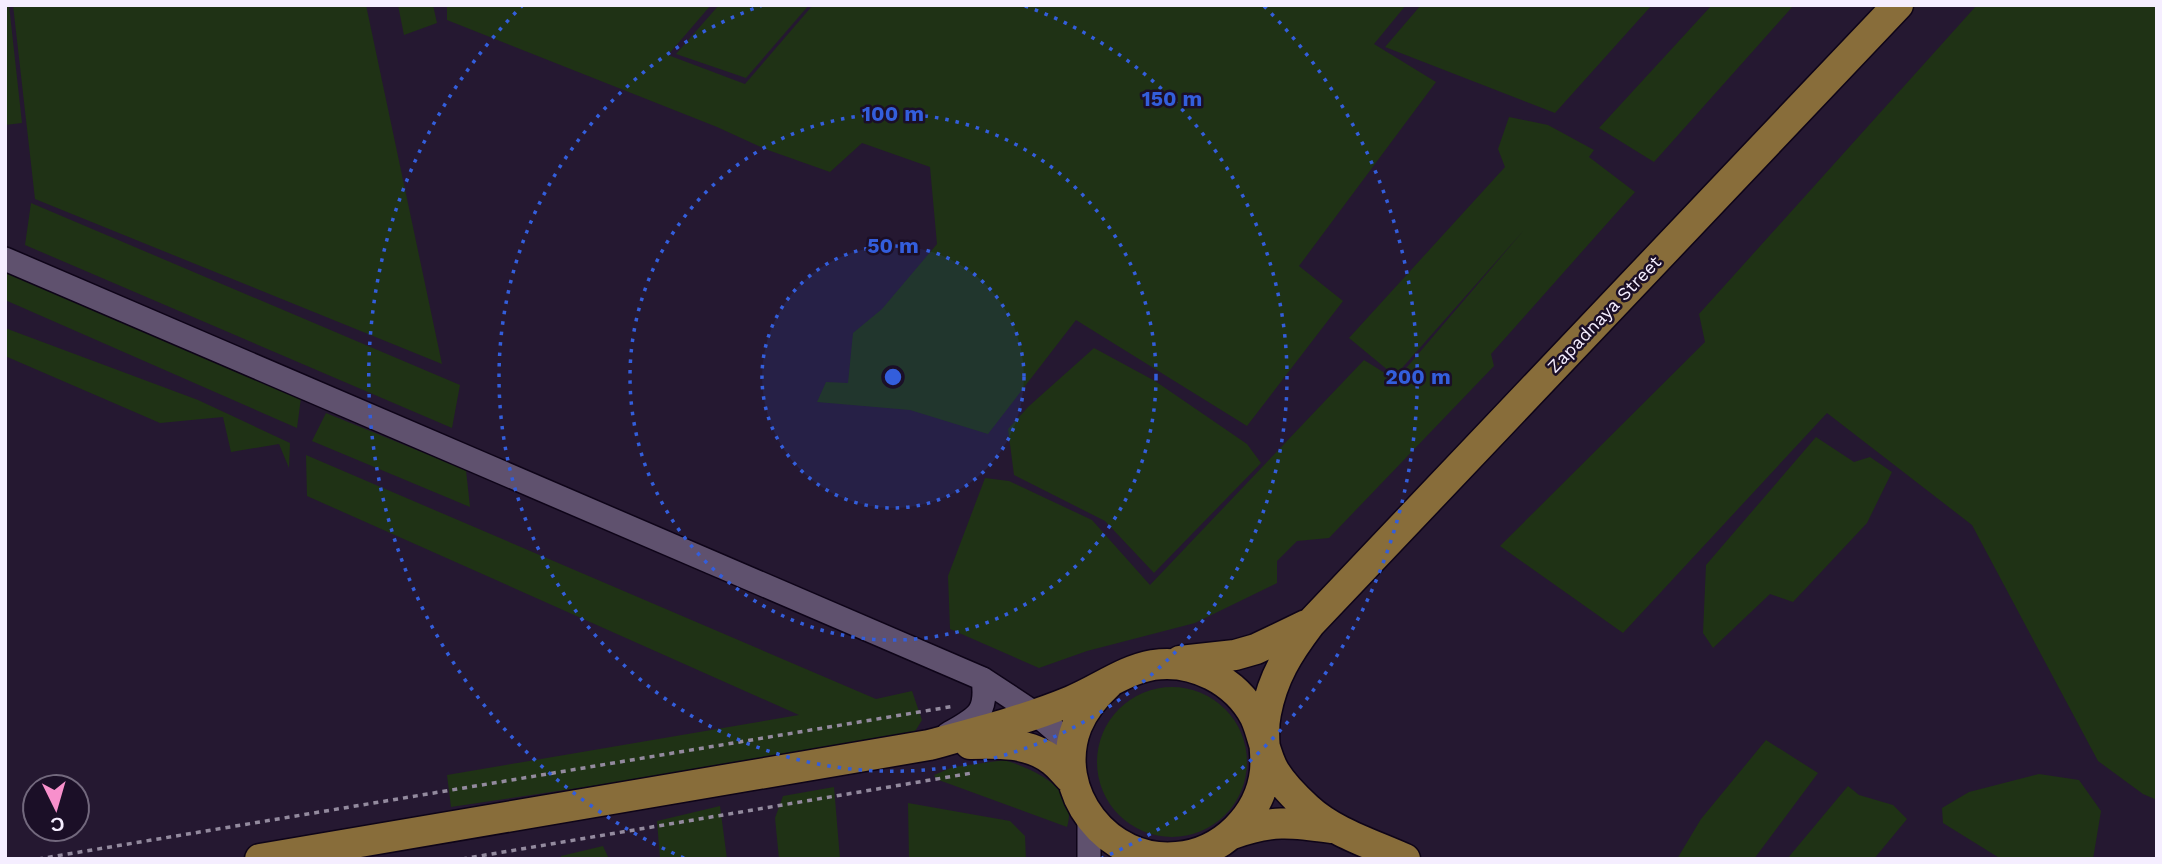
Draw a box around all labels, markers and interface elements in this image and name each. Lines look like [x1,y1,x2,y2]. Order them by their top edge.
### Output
text: 150 m [1142,86,1202,111]
text: 100 m [862,101,924,126]
text: 50 m [867,233,919,258]
street label: Zapadnaya Street [1543,251,1665,377]
text: 200 m [1385,364,1451,389]
centre of rings [881,365,905,389]
north arrow [21,773,91,843]
text: С [49,812,65,837]

